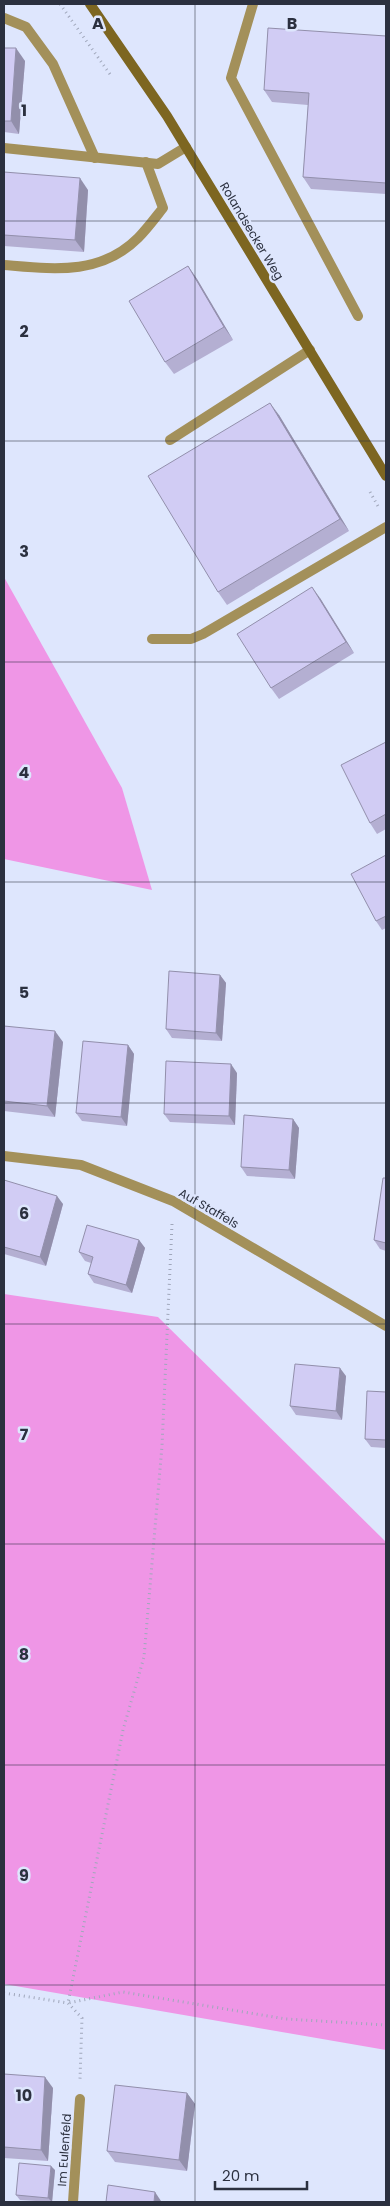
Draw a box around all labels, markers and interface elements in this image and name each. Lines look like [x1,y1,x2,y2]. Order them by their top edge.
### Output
text: A [92,12,104,35]
text: B [287,12,297,35]
text: 1 [21,99,27,122]
street label: Rolandsecker Weg [216,179,288,283]
text: 2 [19,320,29,343]
text: 3 [19,540,29,563]
text: 4 [19,761,30,784]
text: 5 [19,981,29,1004]
street label: Auf Staffels [176,1184,242,1232]
text: 6 [19,1202,29,1225]
text: 7 [20,1423,29,1446]
text: 8 [19,1643,29,1666]
text: 9 [19,1864,29,1887]
text: 10 [16,2084,32,2107]
street label: Im Eulenfeld [53,2113,75,2187]
scale bar [215,2158,308,2190]
text: 20 m [222,2165,260,2186]

